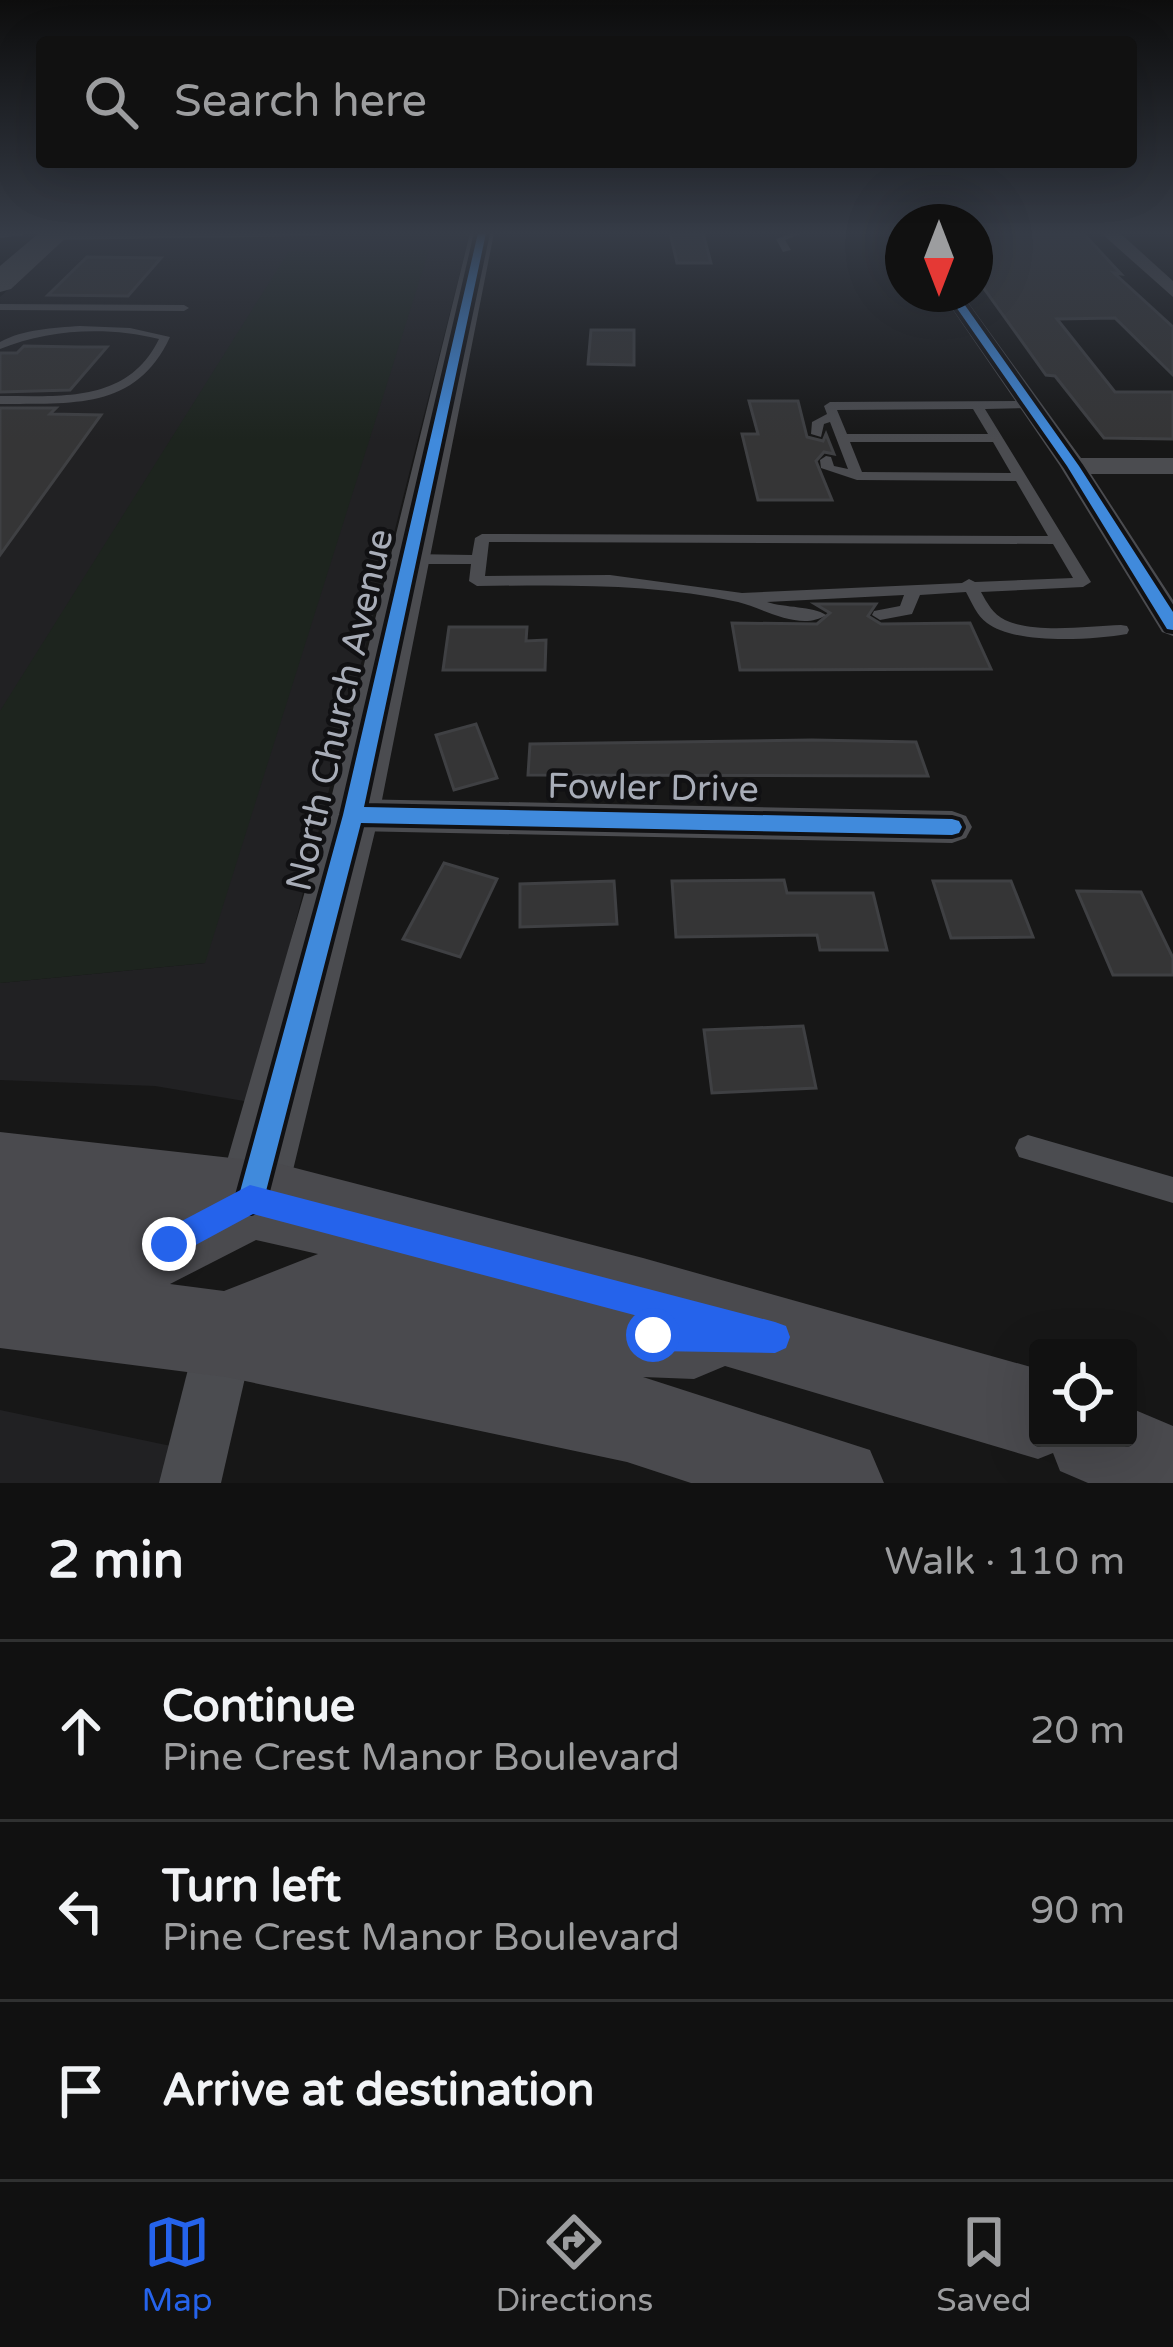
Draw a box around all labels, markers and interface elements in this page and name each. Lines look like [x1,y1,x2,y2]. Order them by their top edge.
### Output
search box [36,36,1137,168]
icon: search [78,69,144,135]
text: Search here [174,75,427,129]
north arrow [885,204,993,312]
street label: North Church Avenue [277,525,403,895]
street label: Fowler Drive [547,765,759,811]
route end [142,1217,196,1271]
route start [626,1308,680,1362]
map controls [1029,1339,1137,1447]
button: locate [1029,1339,1137,1447]
text: 2 min [48,1530,184,1592]
text: Walk · 110 m [884,1538,1125,1585]
text: Continue [162,1680,355,1734]
icon: ahead [48,1698,114,1764]
text: 20 m [1030,1707,1125,1754]
text: Pine Crest Manor Boulevard [162,1734,680,1781]
text: Turn left [162,1860,341,1914]
icon: left [48,1878,114,1944]
text: 90 m [1030,1887,1125,1934]
text: Pine Crest Manor Boulevard [162,1914,680,1961]
icon: arrive [48,2058,114,2124]
text: Arrive at destination [162,2064,594,2118]
tab: Map [141,2209,213,2320]
tab: Directions [495,2209,653,2320]
tab: Saved [936,2209,1032,2320]

